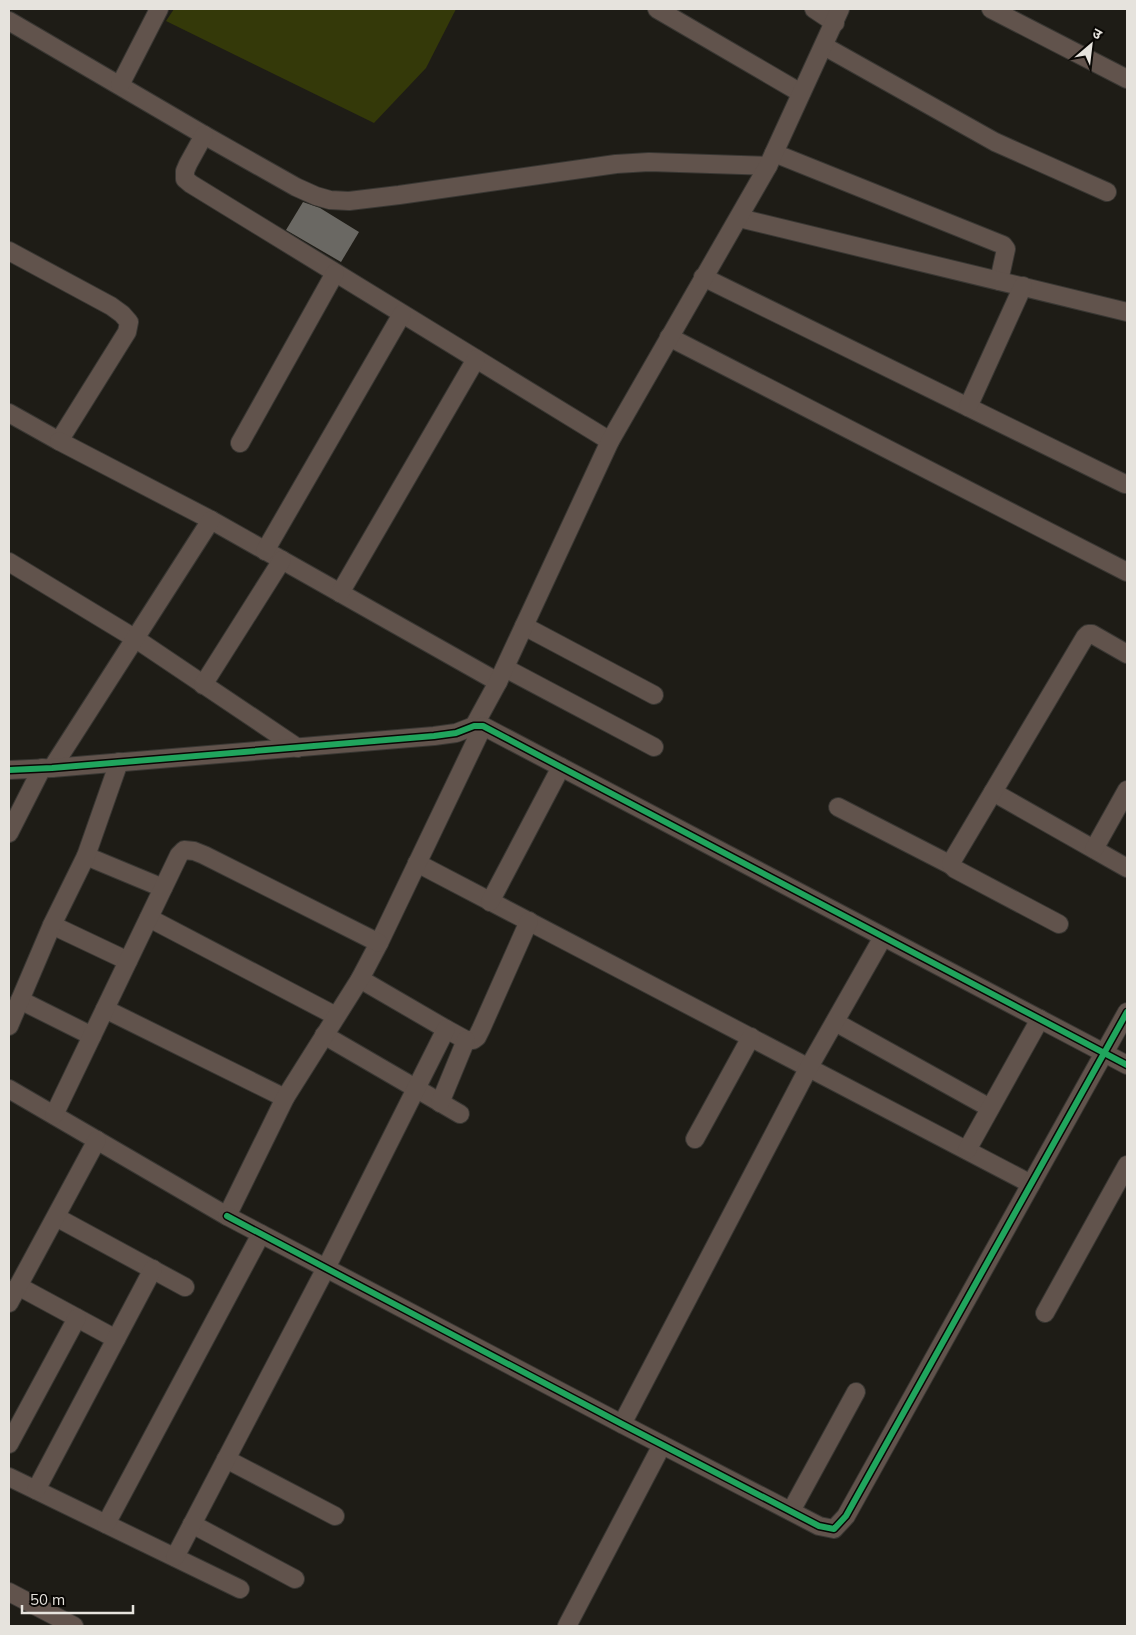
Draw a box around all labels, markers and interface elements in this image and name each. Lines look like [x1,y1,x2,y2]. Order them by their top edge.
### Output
north arrow [1066,20,1116,70]
text: उ [1089,24,1106,44]
scale bar [22,1582,134,1614]
text: 50 m [30,1590,65,1609]

